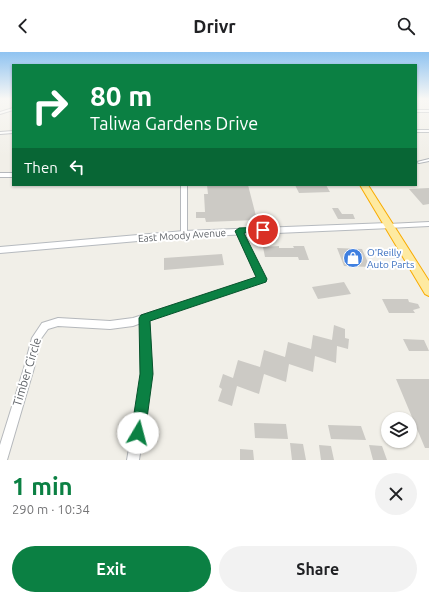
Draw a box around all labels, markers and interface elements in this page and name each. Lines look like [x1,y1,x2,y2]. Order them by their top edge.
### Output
icon: back [12,15,34,37]
icon: search [395,15,417,37]
text: Drivr [193,16,236,36]
icon: right [24,80,76,132]
text: 80 m [90,80,152,111]
text: Taliwa Gardens Drive [90,113,258,133]
icon: left [66,156,88,178]
text: Then [24,159,58,176]
pin [246,213,280,247]
icon: arrive [252,219,274,241]
street label: East Moody Avenue [138,227,226,244]
shop icon: O'Reilly Auto Parts [342,247,364,269]
place label: O'Reilly Auto Parts [367,247,414,270]
street label: Timber Circle [10,336,43,408]
position arrow [117,412,159,454]
map controls [381,412,417,448]
button: layers [381,412,417,448]
text: 1 min [12,473,73,500]
button: close [375,473,417,515]
text: 290 m · 10:34 [12,502,90,516]
button: Exit [12,546,211,592]
button: Share [219,546,417,592]

